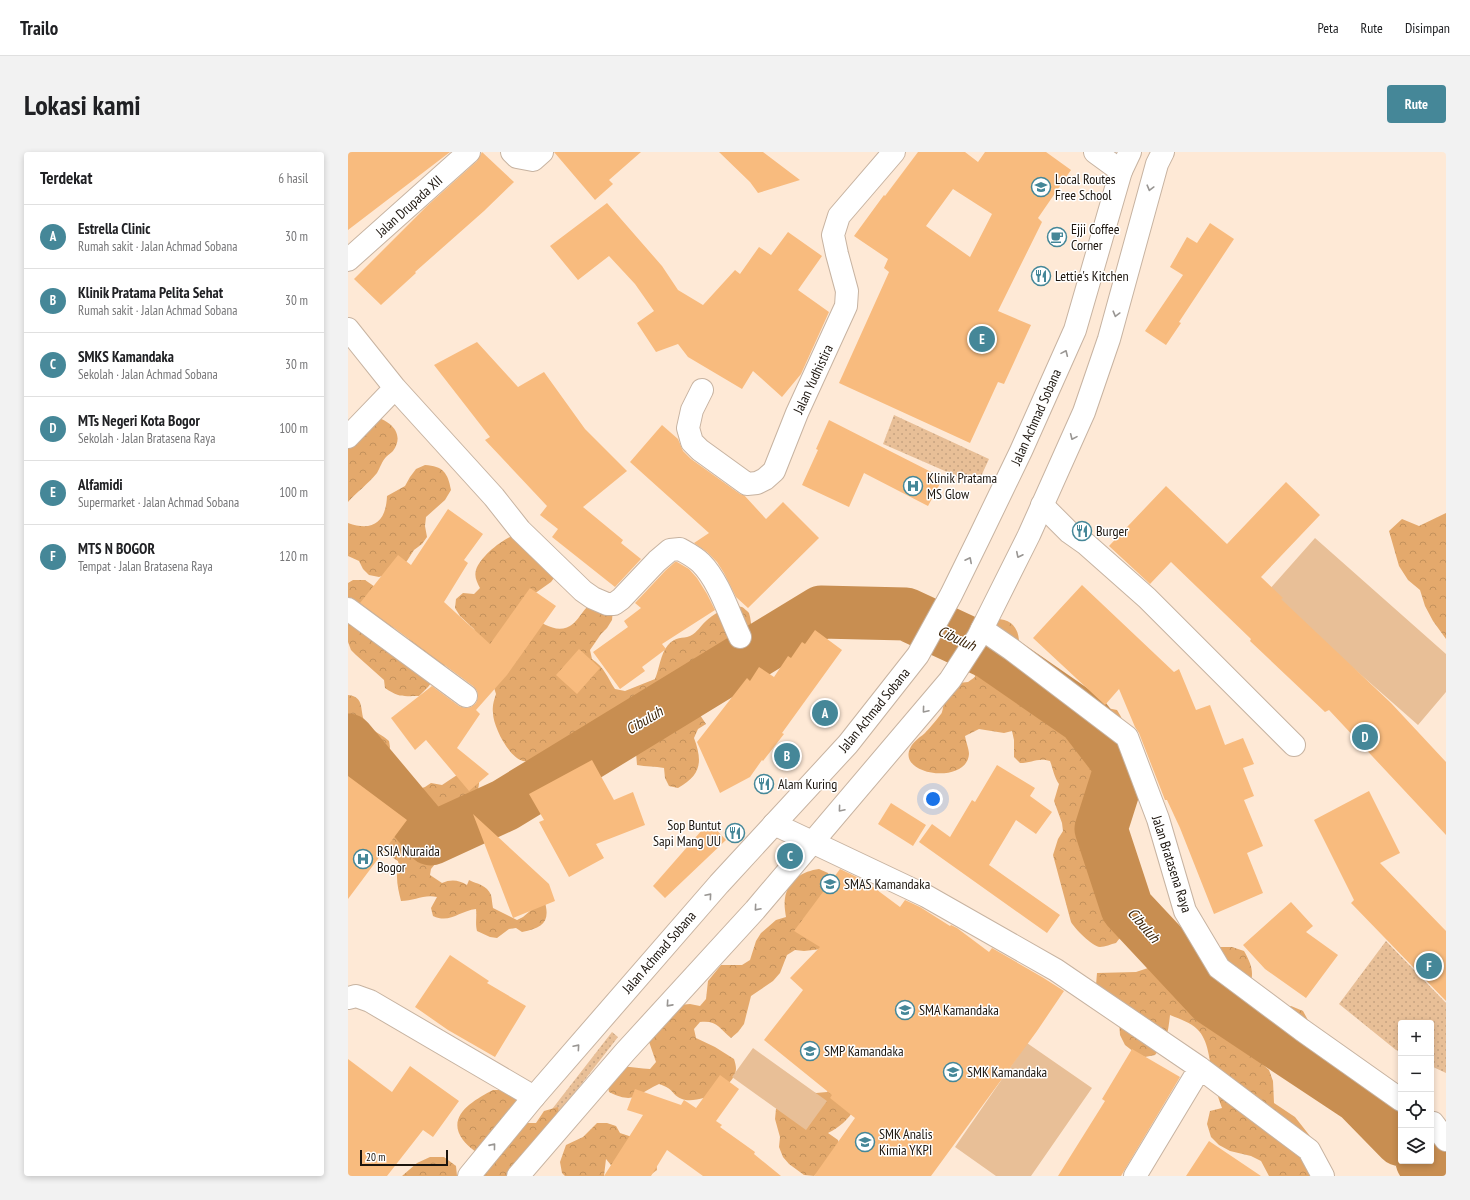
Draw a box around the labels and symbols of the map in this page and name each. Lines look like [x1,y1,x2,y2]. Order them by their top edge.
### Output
place label: Local Routes Free School [1055,170,1116,204]
street label: Jalan Drupada XII [371,171,446,241]
school or university icon: Local Routes Free School [1030,176,1052,198]
one-way arrow [1146,185,1155,192]
place label: Ejji Coffee Corner [1071,220,1120,254]
cafe icon: Ejji Coffee Corner [1046,226,1068,248]
restaurant icon: Lettie's Kitchen [1030,265,1052,287]
place label: Lettie's Kitchen [1055,267,1129,285]
one-way arrow [1112,310,1121,317]
pin: E [969,324,995,354]
street label: Jalan Yudhistira [789,341,837,418]
one-way arrow [1060,350,1068,358]
street label: Jalan Achmad Sobana [1006,366,1065,469]
one-way arrow [1070,433,1078,440]
place label: Klinik Pratama MS Glow [927,469,997,503]
hospital icon: Klinik Pratama MS Glow [902,475,924,497]
restaurant icon: Burger [1071,520,1093,542]
place label: Burger [1096,522,1128,540]
one-way arrow [1016,550,1024,558]
one-way arrow [964,557,971,564]
water label: Cibuluh [935,621,980,656]
street label: Jalan Achmad Sobana [834,664,914,757]
pin: A [812,698,838,728]
water label: Cibuluh [622,701,667,738]
one-way arrow [922,705,929,713]
pin: D [1352,722,1378,752]
pin: B [774,741,800,771]
restaurant icon: Alam Kuring [753,773,775,795]
place label: Alam Kuring [778,775,837,793]
your location [923,789,943,809]
one-way arrow [838,805,845,812]
street label: Jalan Bratasena Raya [1148,812,1196,915]
place label: Sop Buntut Sapi Mang UU [653,816,721,850]
restaurant icon: Sop Buntut Sapi Mang UU [724,822,746,844]
pin: C [777,841,803,871]
place label: RSIA Nuraida Bogor [377,842,440,876]
hospital icon: RSIA Nuraida Bogor [352,848,374,870]
school or university icon: SMAS Kamandaka [819,873,841,895]
place label: SMAS Kamandaka [844,875,930,893]
one-way arrow [704,893,711,901]
one-way arrow [754,903,761,911]
water label: Cibuluh [1124,904,1165,947]
street label: Jalan Achmad Sobana [618,907,700,998]
pin: F [1416,951,1442,981]
one-way arrow [666,999,674,1007]
school or university icon: SMA Kamandaka [894,999,916,1021]
place label: SMA Kamandaka [919,1001,999,1019]
school or university icon: SMP Kamandaka [799,1040,821,1062]
place label: SMP Kamandaka [824,1042,904,1060]
one-way arrow [573,1044,580,1051]
school or university icon: SMK Kamandaka [942,1061,964,1083]
place label: SMK Kamandaka [967,1063,1047,1081]
place label: SMK Analis Kimia YKPI [879,1125,933,1159]
school or university icon: SMK Analis Kimia YKPI [854,1131,876,1153]
one-way arrow [489,1143,496,1150]
scale bar [360,1148,448,1167]

